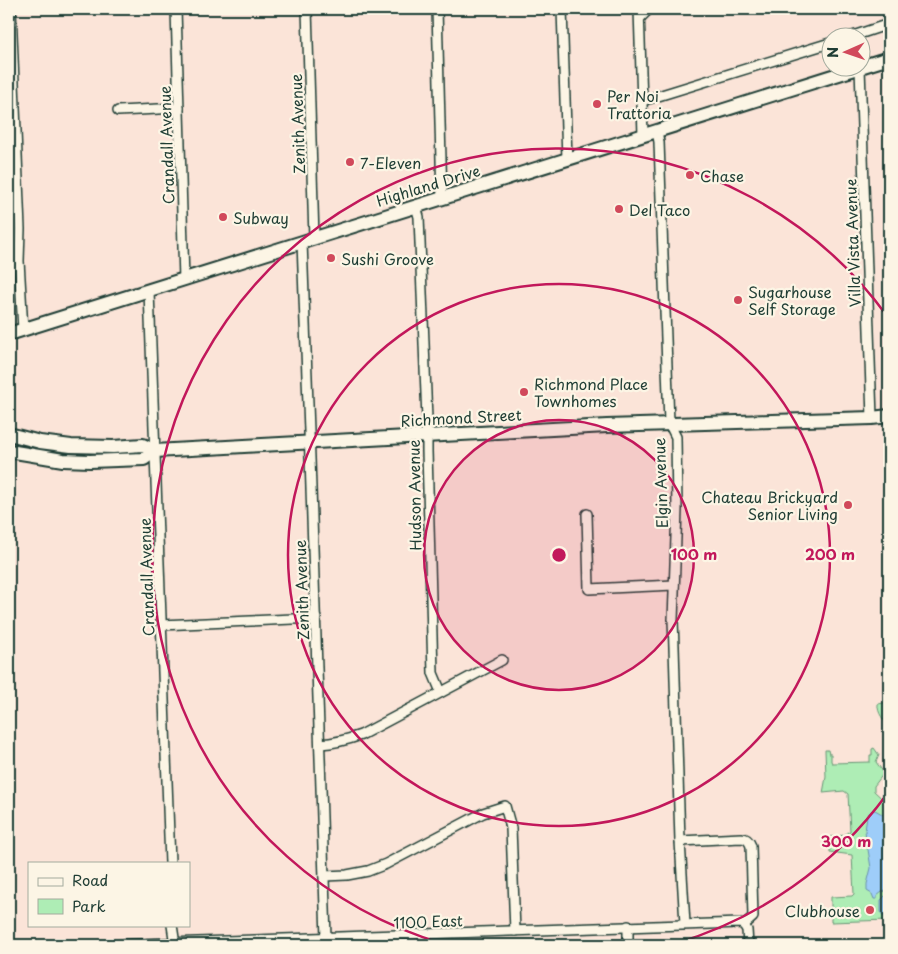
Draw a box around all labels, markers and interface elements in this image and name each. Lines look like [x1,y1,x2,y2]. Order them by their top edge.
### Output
north arrow [820,28,870,78]
text: N [822,47,843,58]
street label: Zenith Avenue [284,73,310,175]
place label: Per Noi Trattoria [607,84,672,124]
street label: Crandall Avenue [152,85,180,205]
marker: Per Noi Trattoria [591,98,603,110]
place label: 7-Eleven [360,151,421,174]
marker: 7-Eleven [344,156,356,168]
street label: Highland Drive [373,158,483,212]
place label: Chase [700,164,744,187]
marker: Chase [684,169,696,181]
street label: Villa Vista Avenue [838,178,866,308]
place label: Del Taco [629,198,690,221]
marker: Del Taco [613,203,625,215]
place label: Subway [233,206,289,229]
marker: Subway [217,211,229,223]
place label: Sushi Groove [341,247,434,270]
marker: Sushi Groove [325,252,337,264]
place label: Sugarhouse Self Storage [748,280,836,320]
marker: Sugarhouse Self Storage [732,294,744,306]
place label: Richmond Place Townhomes [534,372,648,412]
marker: Richmond Place Townhomes [518,386,530,398]
street label: Richmond Street [400,402,522,432]
street label: Elgin Avenue [647,437,673,529]
street label: Hudson Avenue [402,439,426,551]
place label: Chateau Brickyard Senior Living [701,485,838,525]
marker: Chateau Brickyard Senior Living [842,499,854,511]
street label: Crandall Avenue [132,517,160,637]
street label: Zenith Avenue [288,539,314,641]
text: 100 m [671,542,717,565]
text: 200 m [805,542,855,565]
centre of rings [550,546,568,564]
text: 300 m [821,829,871,852]
legend [28,862,190,926]
text: Road [72,868,108,891]
text: Park [72,894,106,917]
place label: Clubhouse [785,899,860,922]
marker: Clubhouse [864,904,876,916]
street label: 1100 East [393,908,463,934]

